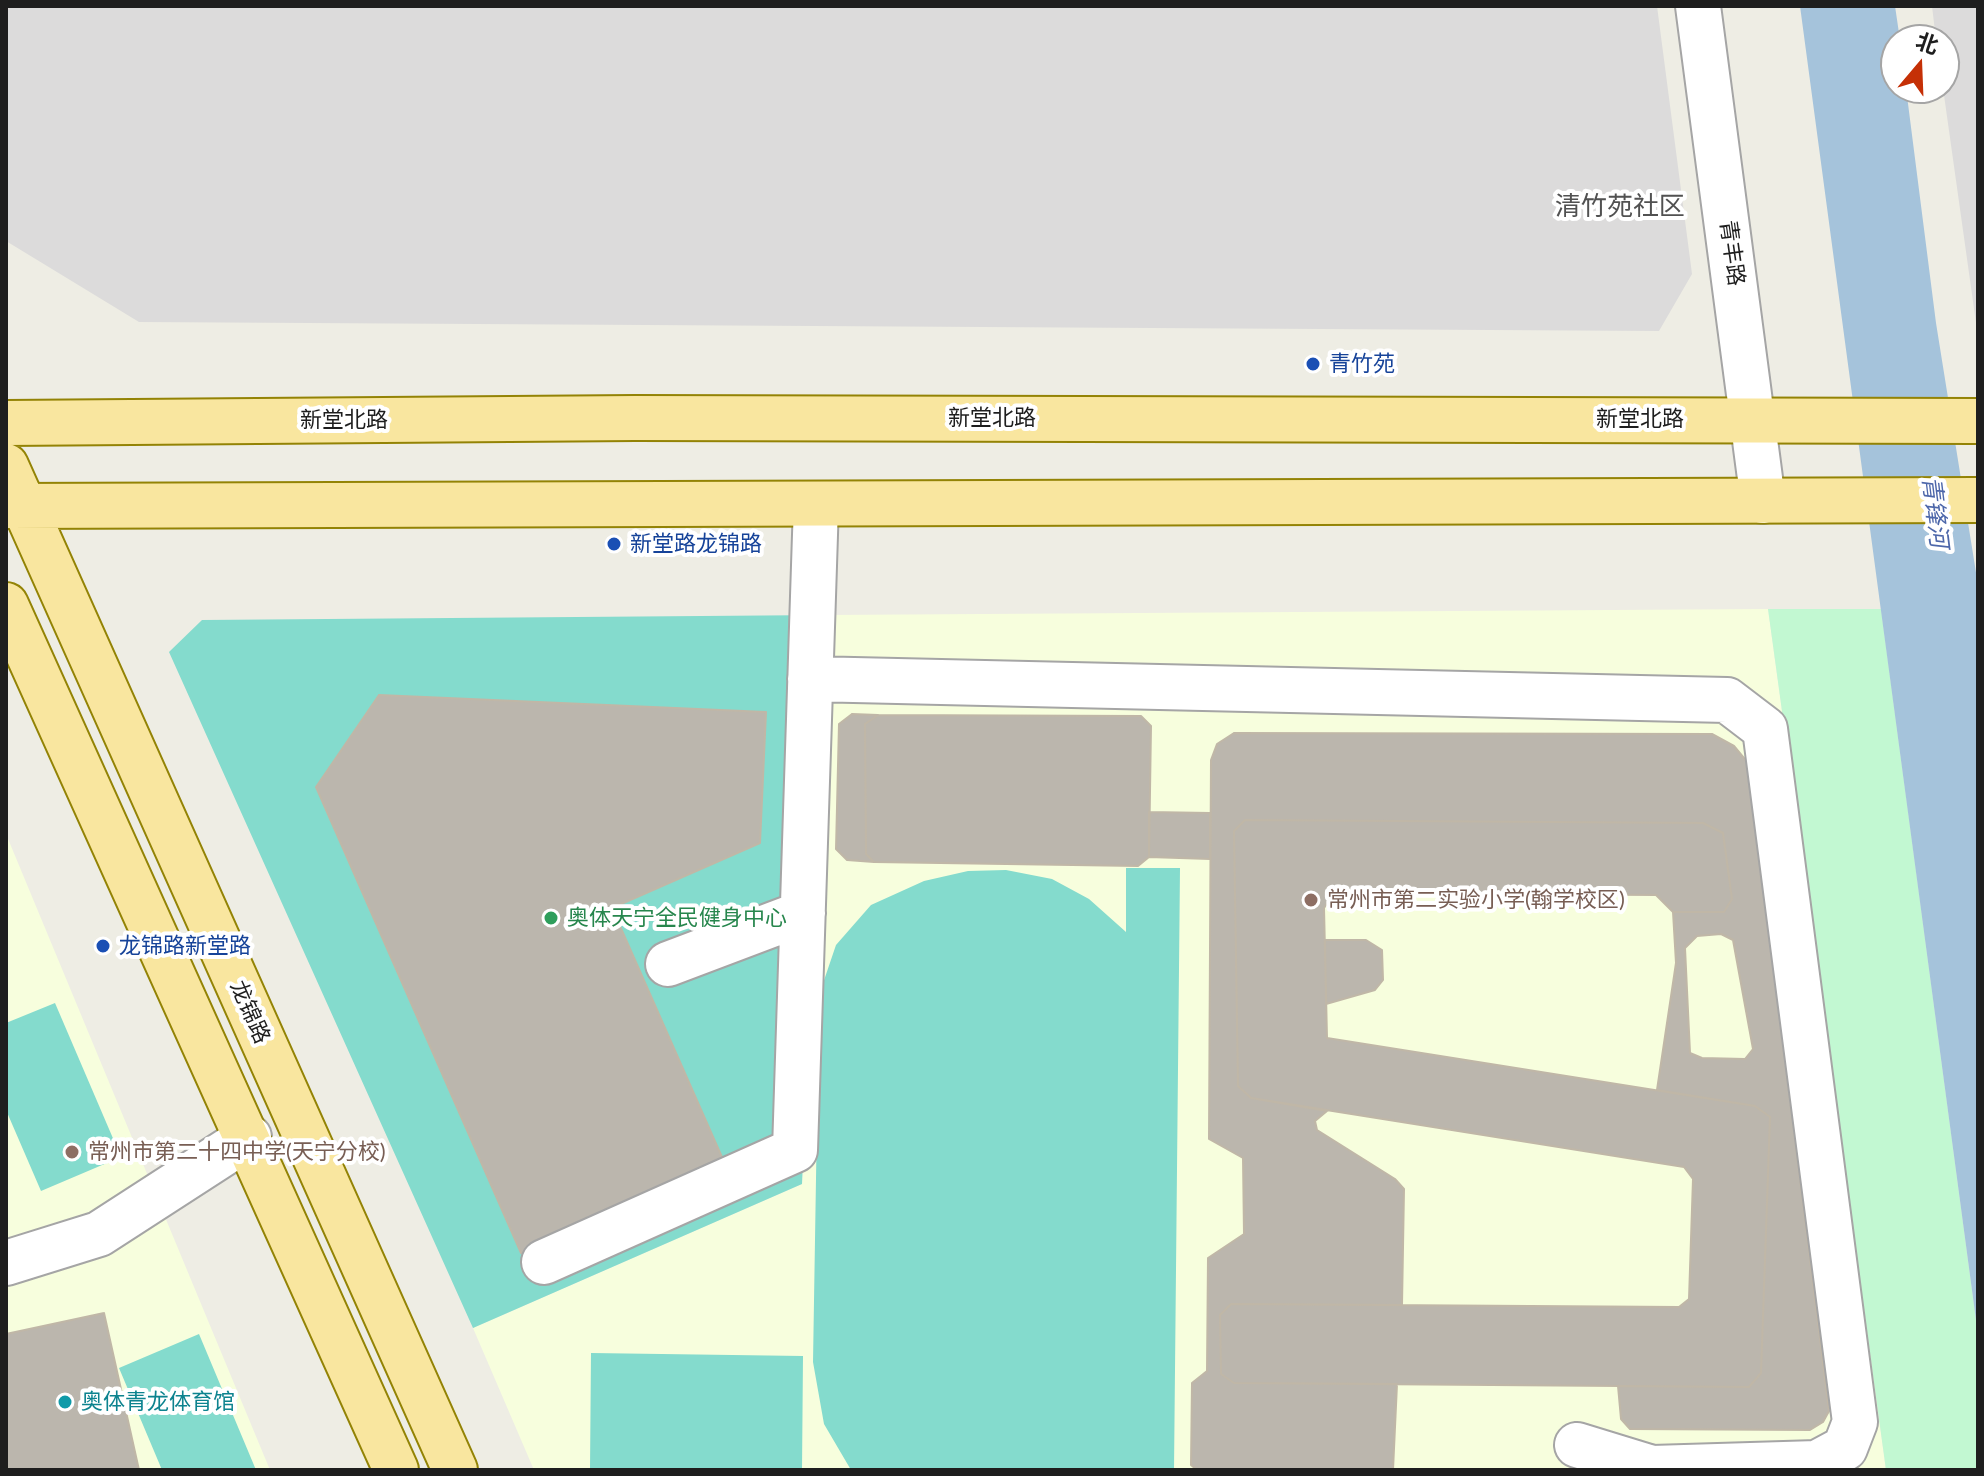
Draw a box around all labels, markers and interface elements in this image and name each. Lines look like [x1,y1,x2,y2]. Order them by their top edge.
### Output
north arrow [1880,24,1960,104]
text: 北 [1913,26,1942,59]
district label: 清竹苑社区 [1555,191,1685,223]
street label: 青丰路 [1714,218,1750,288]
place label: 青竹苑 [1329,351,1395,377]
marker: 青竹苑 [1304,355,1322,373]
street label: 新堂北路 [948,405,1036,431]
street label: 新堂北路 [1596,406,1684,432]
street label: 新堂北路 [300,407,388,433]
water label: 青锋河 [1916,475,1954,549]
place label: 新堂路龙锦路 [630,531,762,557]
marker: 新堂路龙锦路 [605,535,623,553]
place label: 常州市第二实验小学(翰学校区) [1327,887,1625,913]
marker: 常州市第二实验小学(翰学校区) [1302,891,1320,909]
place label: 奥体天宁全民健身中心 [567,905,787,931]
marker: 奥体天宁全民健身中心 [542,909,560,927]
place label: 龙锦路新堂路 [119,933,251,959]
marker: 龙锦路新堂路 [94,937,112,955]
street label: 龙锦路 [225,976,275,1048]
place label: 常州市第二十四中学(天宁分校) [88,1139,386,1165]
marker: 常州市第二十四中学(天宁分校) [63,1143,81,1161]
place label: 奥体青龙体育馆 [81,1389,235,1415]
marker: 奥体青龙体育馆 [56,1393,74,1411]

